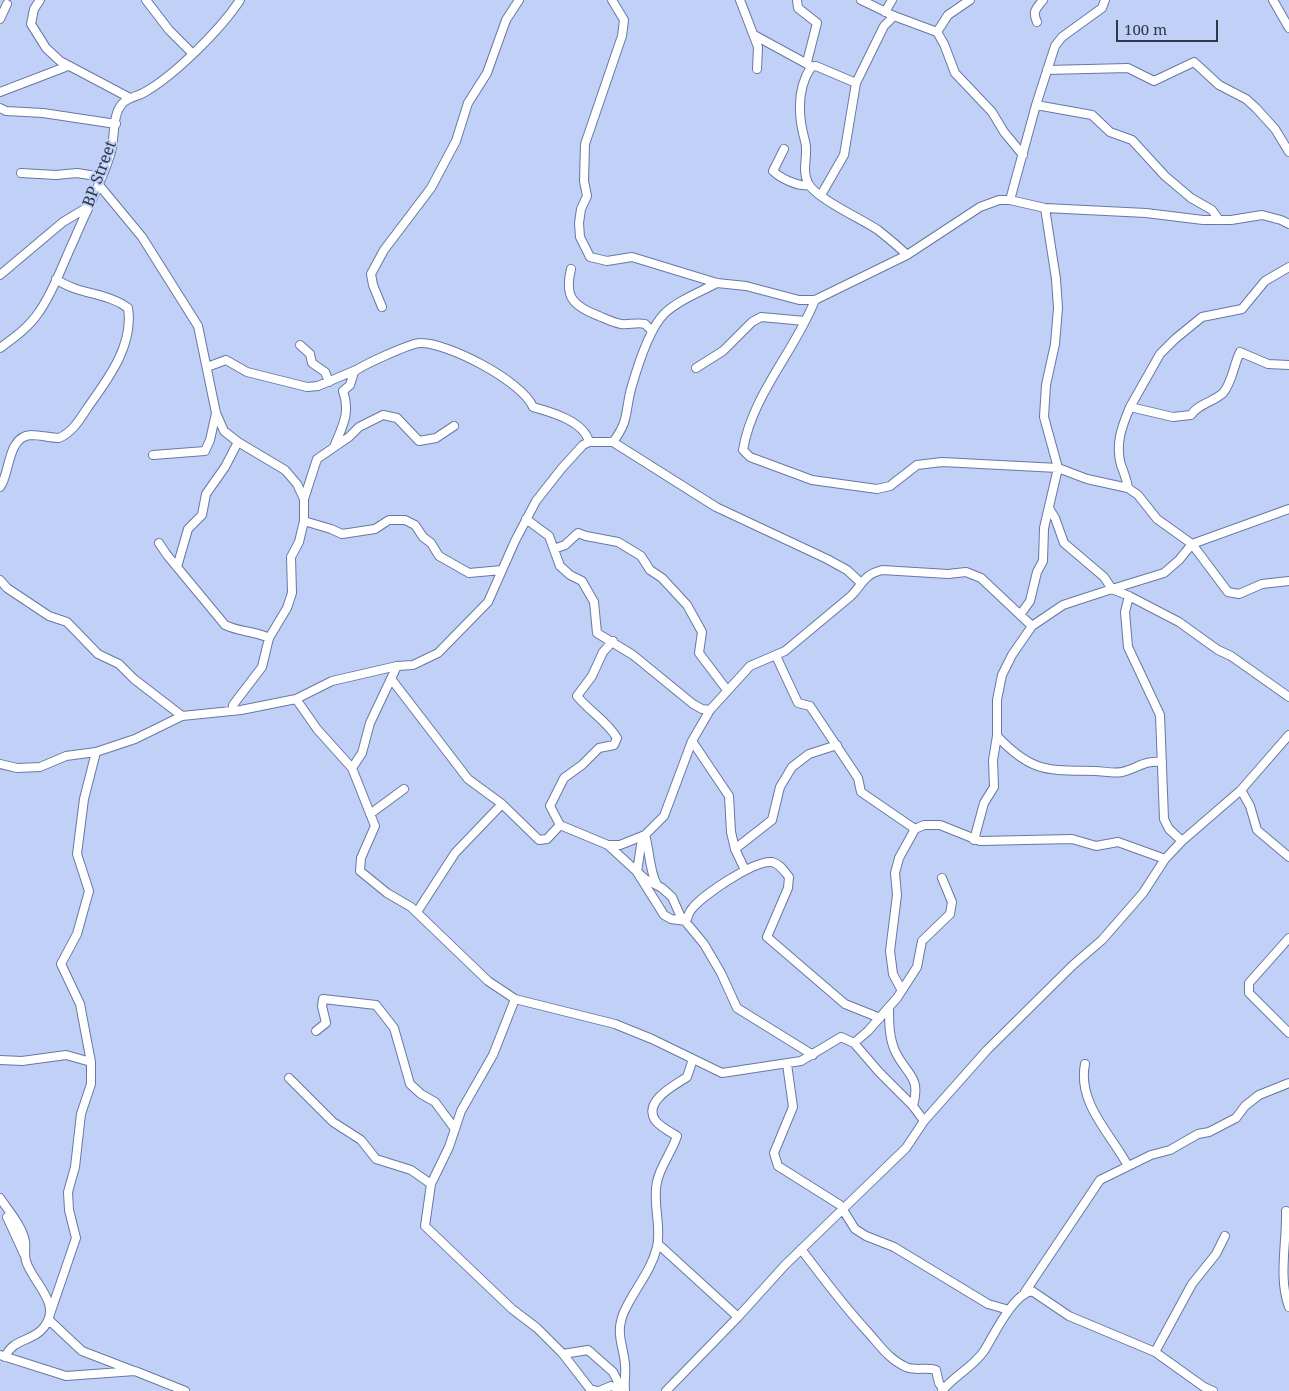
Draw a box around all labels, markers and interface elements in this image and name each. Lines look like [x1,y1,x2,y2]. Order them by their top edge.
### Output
scale bar [1119,10,1222,42]
text: 100 m [1124,19,1167,39]
street label: BP Street [79,138,121,210]

